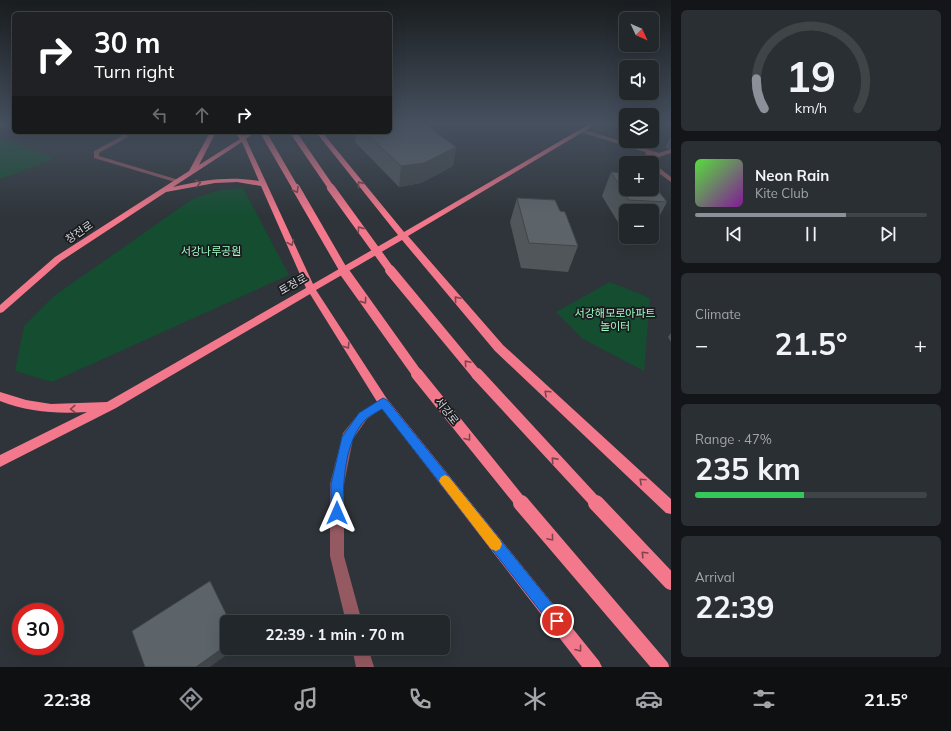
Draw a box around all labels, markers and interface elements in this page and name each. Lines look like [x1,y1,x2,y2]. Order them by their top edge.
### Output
north arrow [619,12,659,52]
map controls [619,12,659,244]
text: 30 m [94,25,160,60]
icon: right [28,28,80,80]
text: 19 [786,50,836,102]
text: Turn right [94,60,174,83]
button: sound [619,60,659,100]
text: km/h [795,98,827,116]
icon: left [149,104,171,126]
icon: ahead [191,104,213,126]
icon: right [233,104,255,126]
button: layers [619,108,659,148]
button: + [619,156,659,196]
text: Neon Rain [755,166,829,185]
one-way arrow [195,179,201,187]
one-way arrow [358,181,365,188]
text: Kite Club [755,185,809,201]
one-way arrow [291,186,298,193]
button: − [619,204,659,244]
street label: 창전로 [62,218,96,246]
icon: previous [723,223,745,245]
icon: pause [800,223,822,245]
icon: next [877,223,899,245]
one-way arrow [357,226,364,233]
one-way arrow [286,238,294,246]
park label: 서강나루공원 [181,244,241,258]
street label: 토정로 [276,270,310,298]
one-way arrow [359,296,366,303]
one-way arrow [455,297,462,304]
park label: 서강해모로아파트 놀이터 [575,306,655,333]
text: Climate [695,306,741,322]
text: 21.5° [775,325,847,363]
text: − [695,331,708,359]
text: + [914,331,927,359]
one-way arrow [342,342,350,349]
one-way arrow [465,360,472,368]
one-way arrow [544,390,552,398]
street label: 서강로 [432,395,462,427]
one-way arrow [70,404,76,413]
text: Range · 47% [695,431,772,447]
one-way arrow [463,433,470,440]
text: 235 km [695,450,801,488]
one-way arrow [552,457,559,464]
one-way arrow [640,479,647,486]
position arrow [316,492,358,534]
one-way arrow [546,533,553,541]
one-way arrow [641,551,649,559]
text: Arrival [695,569,735,585]
text: 22:39 [695,588,774,626]
speed limit sign: 30 [12,603,64,655]
pin [540,604,574,638]
icon: arrive [546,610,568,632]
text: 22:39 · 1 min · 70 m [266,625,404,644]
one-way arrow [574,644,581,651]
icon: directions [177,685,205,713]
icon: music [292,685,320,713]
icon: phone [406,685,434,713]
icon: climate [521,685,549,713]
icon: car [635,685,663,713]
icon: filters [750,685,778,713]
text: 22:38 [43,688,91,711]
text: 21.5° [864,688,908,711]

